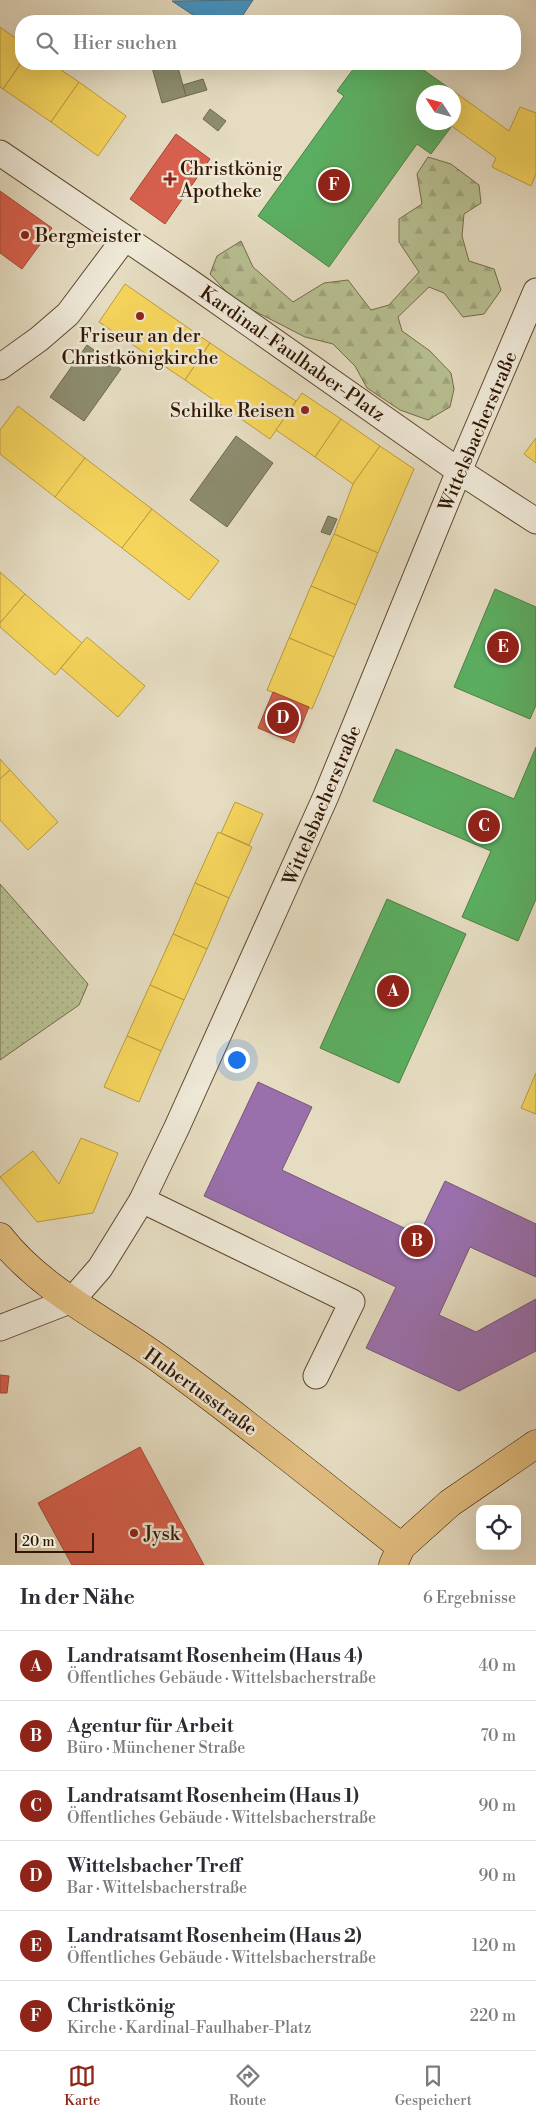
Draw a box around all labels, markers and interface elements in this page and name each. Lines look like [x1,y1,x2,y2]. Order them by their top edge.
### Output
search box [15,15,521,70]
icon: search [33,29,61,57]
text: Hier suchen [73,31,177,55]
north arrow [416,85,461,130]
place label: Christkönig Apotheke [179,157,282,203]
pin: F [318,166,350,204]
marker: Christkönig Apotheke [164,173,176,185]
place label: Bergmeister [34,224,141,248]
marker: Bergmeister [19,229,31,241]
street label: Kardinal-Faulhaber-Platz [195,281,390,427]
marker: Friseur an der Christkönigkirche [134,310,146,322]
place label: Friseur an der Christkönigkirche [62,324,218,370]
street label: Wittelsbacherstraße [433,348,523,516]
place label: Schilke Reisen [170,399,295,423]
marker: Schilke Reisen [299,404,311,416]
pin: E [487,628,519,666]
pin: D [267,699,299,737]
street label: Wittelsbacherstraße [277,722,367,890]
pin: C [468,807,500,845]
pin: A [377,972,409,1010]
your location [224,1047,250,1073]
pin: B [401,1222,433,1260]
street label: Hubertusstraße [139,1343,262,1441]
map controls [476,1505,521,1550]
button: locate [476,1505,521,1550]
place label: Jysk [143,1522,181,1546]
marker: Jysk [128,1527,140,1539]
scale bar [15,1530,94,1553]
text: 20 m [22,1533,54,1551]
text: In der Nähe [20,1585,135,1611]
text: 6 Ergebnisse [423,1588,516,1608]
text: Landratsamt Rosenheim (Haus 4) [67,1644,363,1668]
text: A [30,1656,42,1676]
text: 40 m [479,1656,516,1676]
text: Öffentliches Gebäude · Wittelsbacherstraße [67,1668,376,1688]
text: Agentur für Arbeit [67,1714,233,1738]
text: B [30,1726,42,1746]
text: 70 m [480,1726,516,1746]
text: Büro · Münchener Straße [67,1738,245,1758]
text: Landratsamt Rosenheim (Haus 1) [67,1784,359,1808]
text: C [30,1796,42,1816]
text: 90 m [478,1796,516,1816]
text: Öffentliches Gebäude · Wittelsbacherstraße [67,1808,376,1828]
text: Wittelsbacher Treff [67,1854,241,1878]
text: D [30,1866,42,1886]
text: 90 m [478,1866,516,1886]
text: Bar · Wittelsbacherstraße [67,1878,247,1898]
text: Landratsamt Rosenheim (Haus 2) [67,1924,362,1948]
text: E [30,1936,42,1956]
text: 120 m [472,1936,516,1956]
text: Öffentliches Gebäude · Wittelsbacherstraße [67,1948,376,1968]
text: Christkönig [67,1994,175,2018]
text: F [30,2006,42,2026]
text: 220 m [470,2006,516,2026]
text: Kirche · Kardinal-Faulhaber-Platz [67,2018,311,2038]
tab: Karte [64,2062,100,2110]
tab: Route [229,2062,266,2110]
tab: Gespeichert [395,2062,472,2110]

